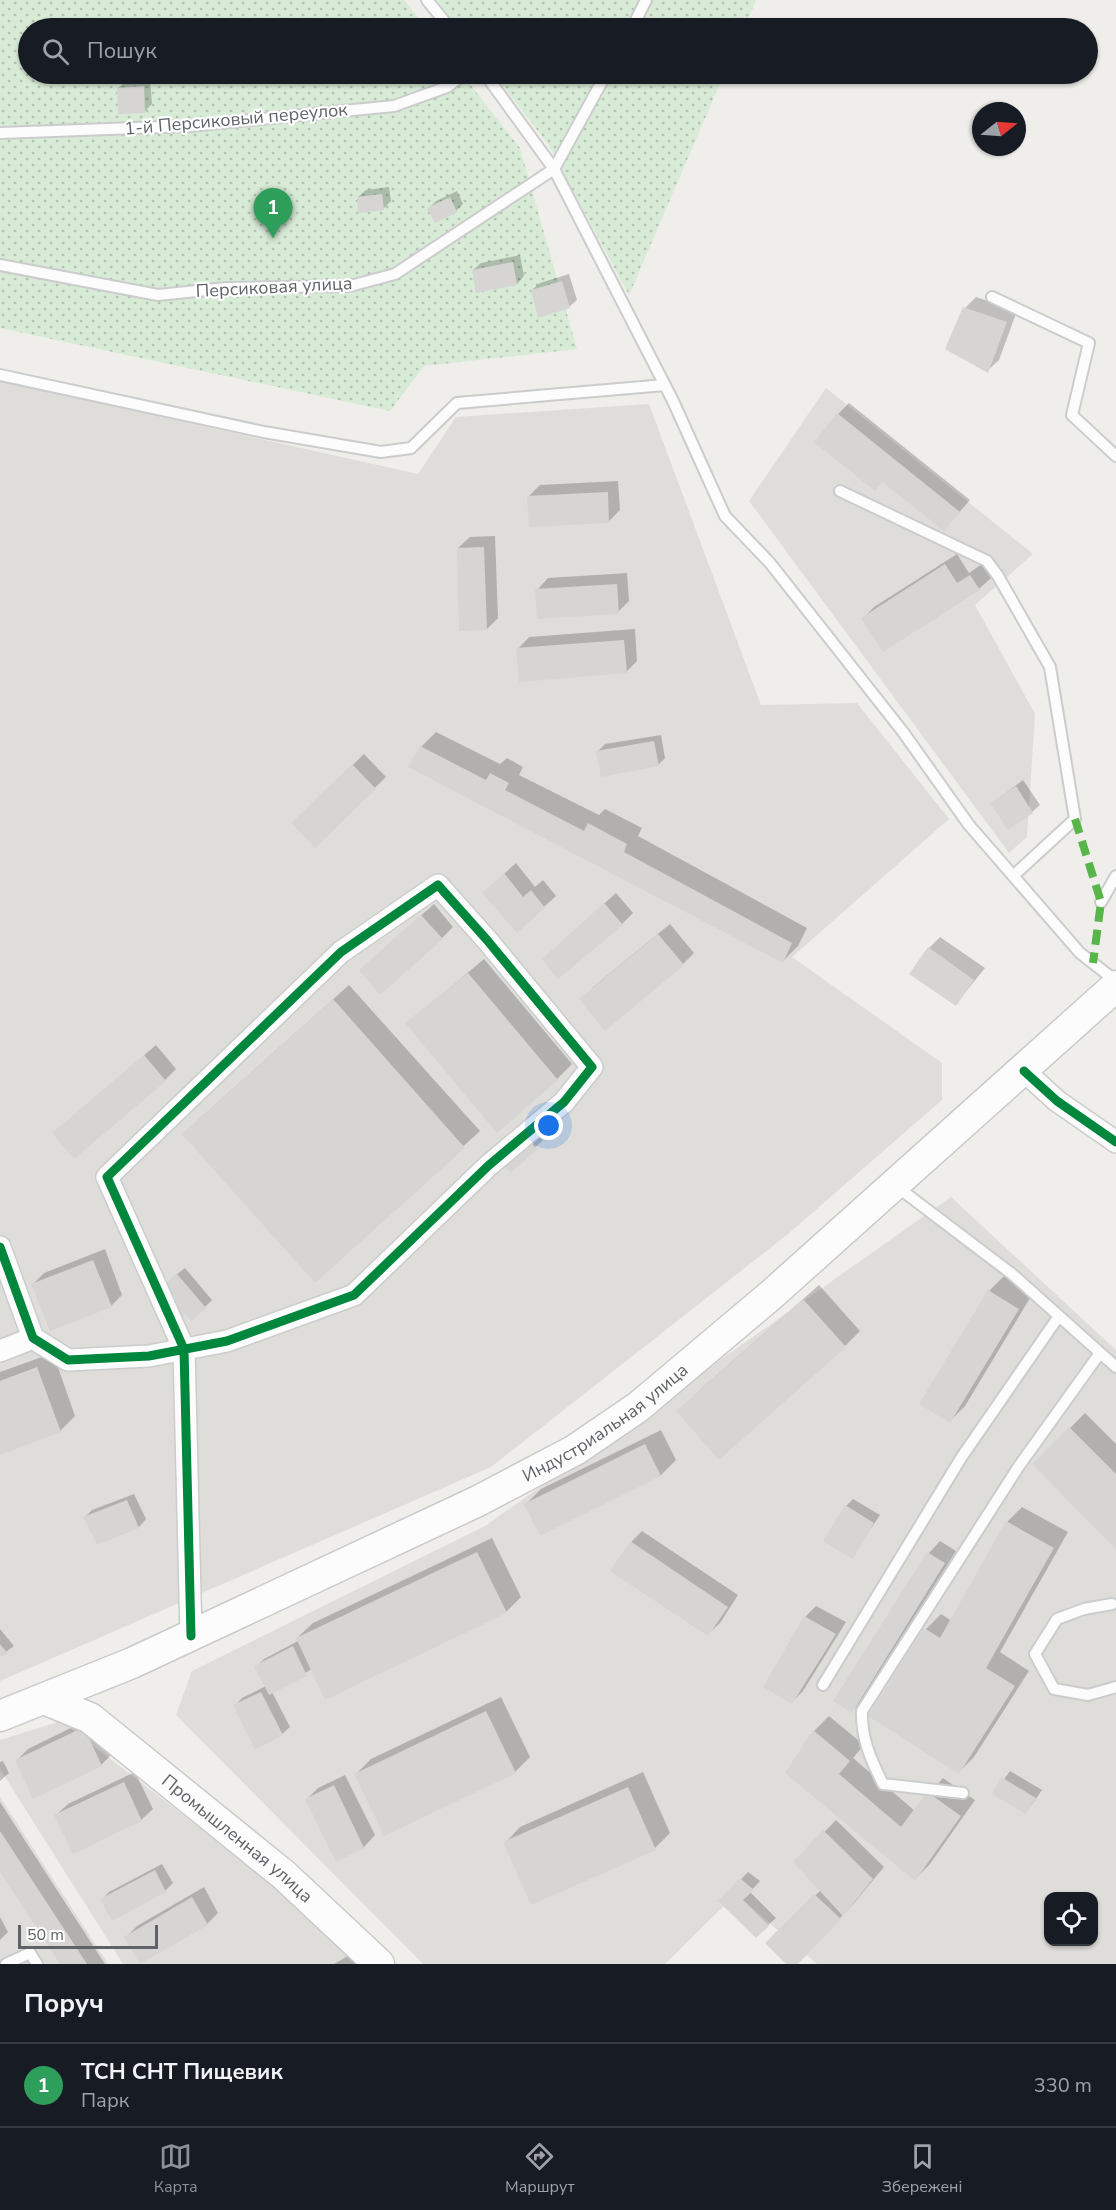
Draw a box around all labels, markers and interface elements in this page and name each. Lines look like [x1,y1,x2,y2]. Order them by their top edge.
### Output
search box [18,18,1098,84]
icon: search [39,35,72,68]
text: Пошук [87,36,157,66]
street label: 1-й Персиковый переулок [123,97,349,141]
north arrow [972,102,1026,156]
pin: 1 [254,188,292,238]
street label: Персиковая улица [195,271,353,303]
your location [534,1111,563,1140]
street label: Индустриальная улица [518,1358,693,1488]
street label: Промышленная улица [157,1769,318,1908]
map controls [1044,1892,1098,1946]
button: locate [1044,1892,1098,1946]
scale bar [18,1922,158,1950]
text: 50 m [27,1924,64,1946]
text: Поруч [24,1986,104,2021]
text: ТСН СНТ Пищевик [81,2057,283,2087]
text: 1 [38,2072,50,2099]
text: 330 m [1034,2072,1092,2099]
text: Парк [81,2087,129,2114]
tab: Карта [154,2140,198,2198]
tab: Маршрут [505,2140,575,2198]
tab: Збережені [882,2140,962,2198]

